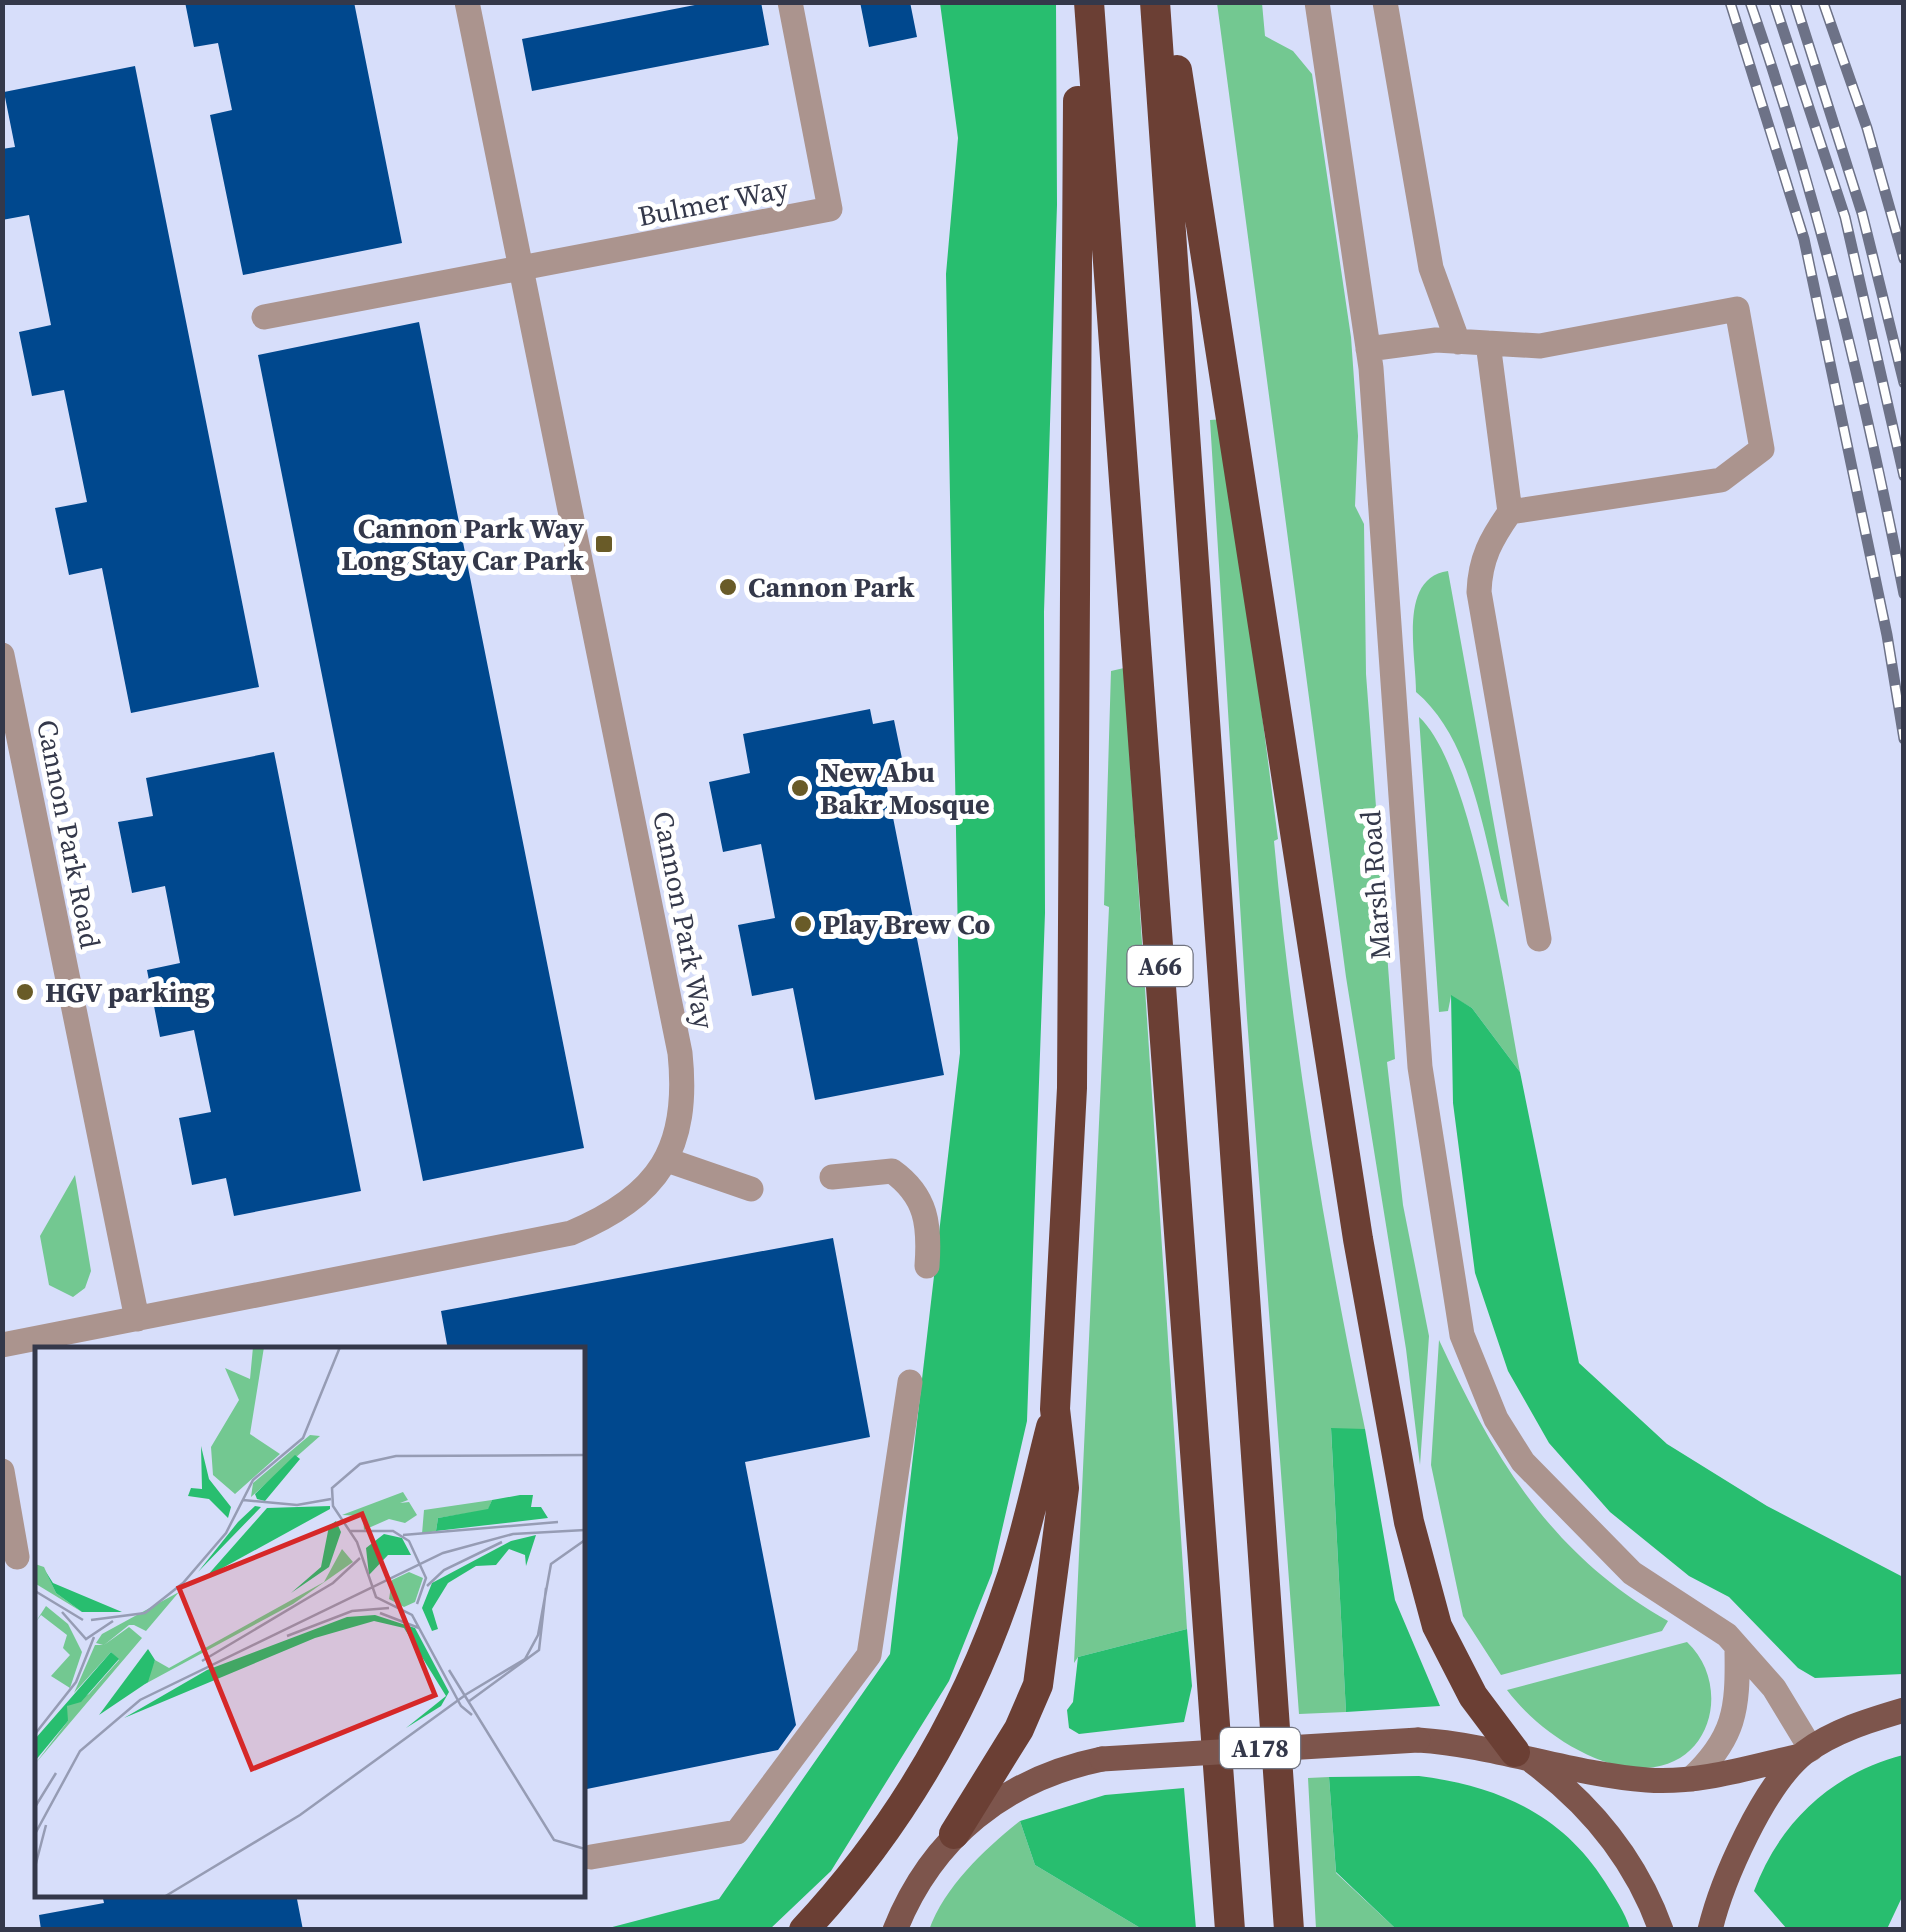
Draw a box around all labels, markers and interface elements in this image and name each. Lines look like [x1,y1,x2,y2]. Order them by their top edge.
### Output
street label: Bulmer Way [635,169,792,235]
place label: Cannon Park Way Long Stay Car Park [341,509,584,579]
marker: Cannon Park Way Long Stay Car Park [593,533,615,555]
place label: Cannon Park [748,568,915,606]
marker: Cannon Park [717,576,739,598]
street label: Cannon Park Road [28,716,110,952]
place label: New Abu Bakr Mosque [820,753,989,823]
marker: New Abu Bakr Mosque [789,777,811,799]
street label: Cannon Park Way [644,808,724,1033]
street label: Marsh Road [1351,809,1399,961]
place label: Play Brew Co [823,905,991,943]
marker: Play Brew Co [792,913,814,935]
road number: A66 [1128,946,1192,986]
place label: HGV parking [45,973,210,1011]
marker: HGV parking [14,981,36,1003]
inset map [35,1347,585,1897]
road number: A178 [1220,1728,1300,1768]

